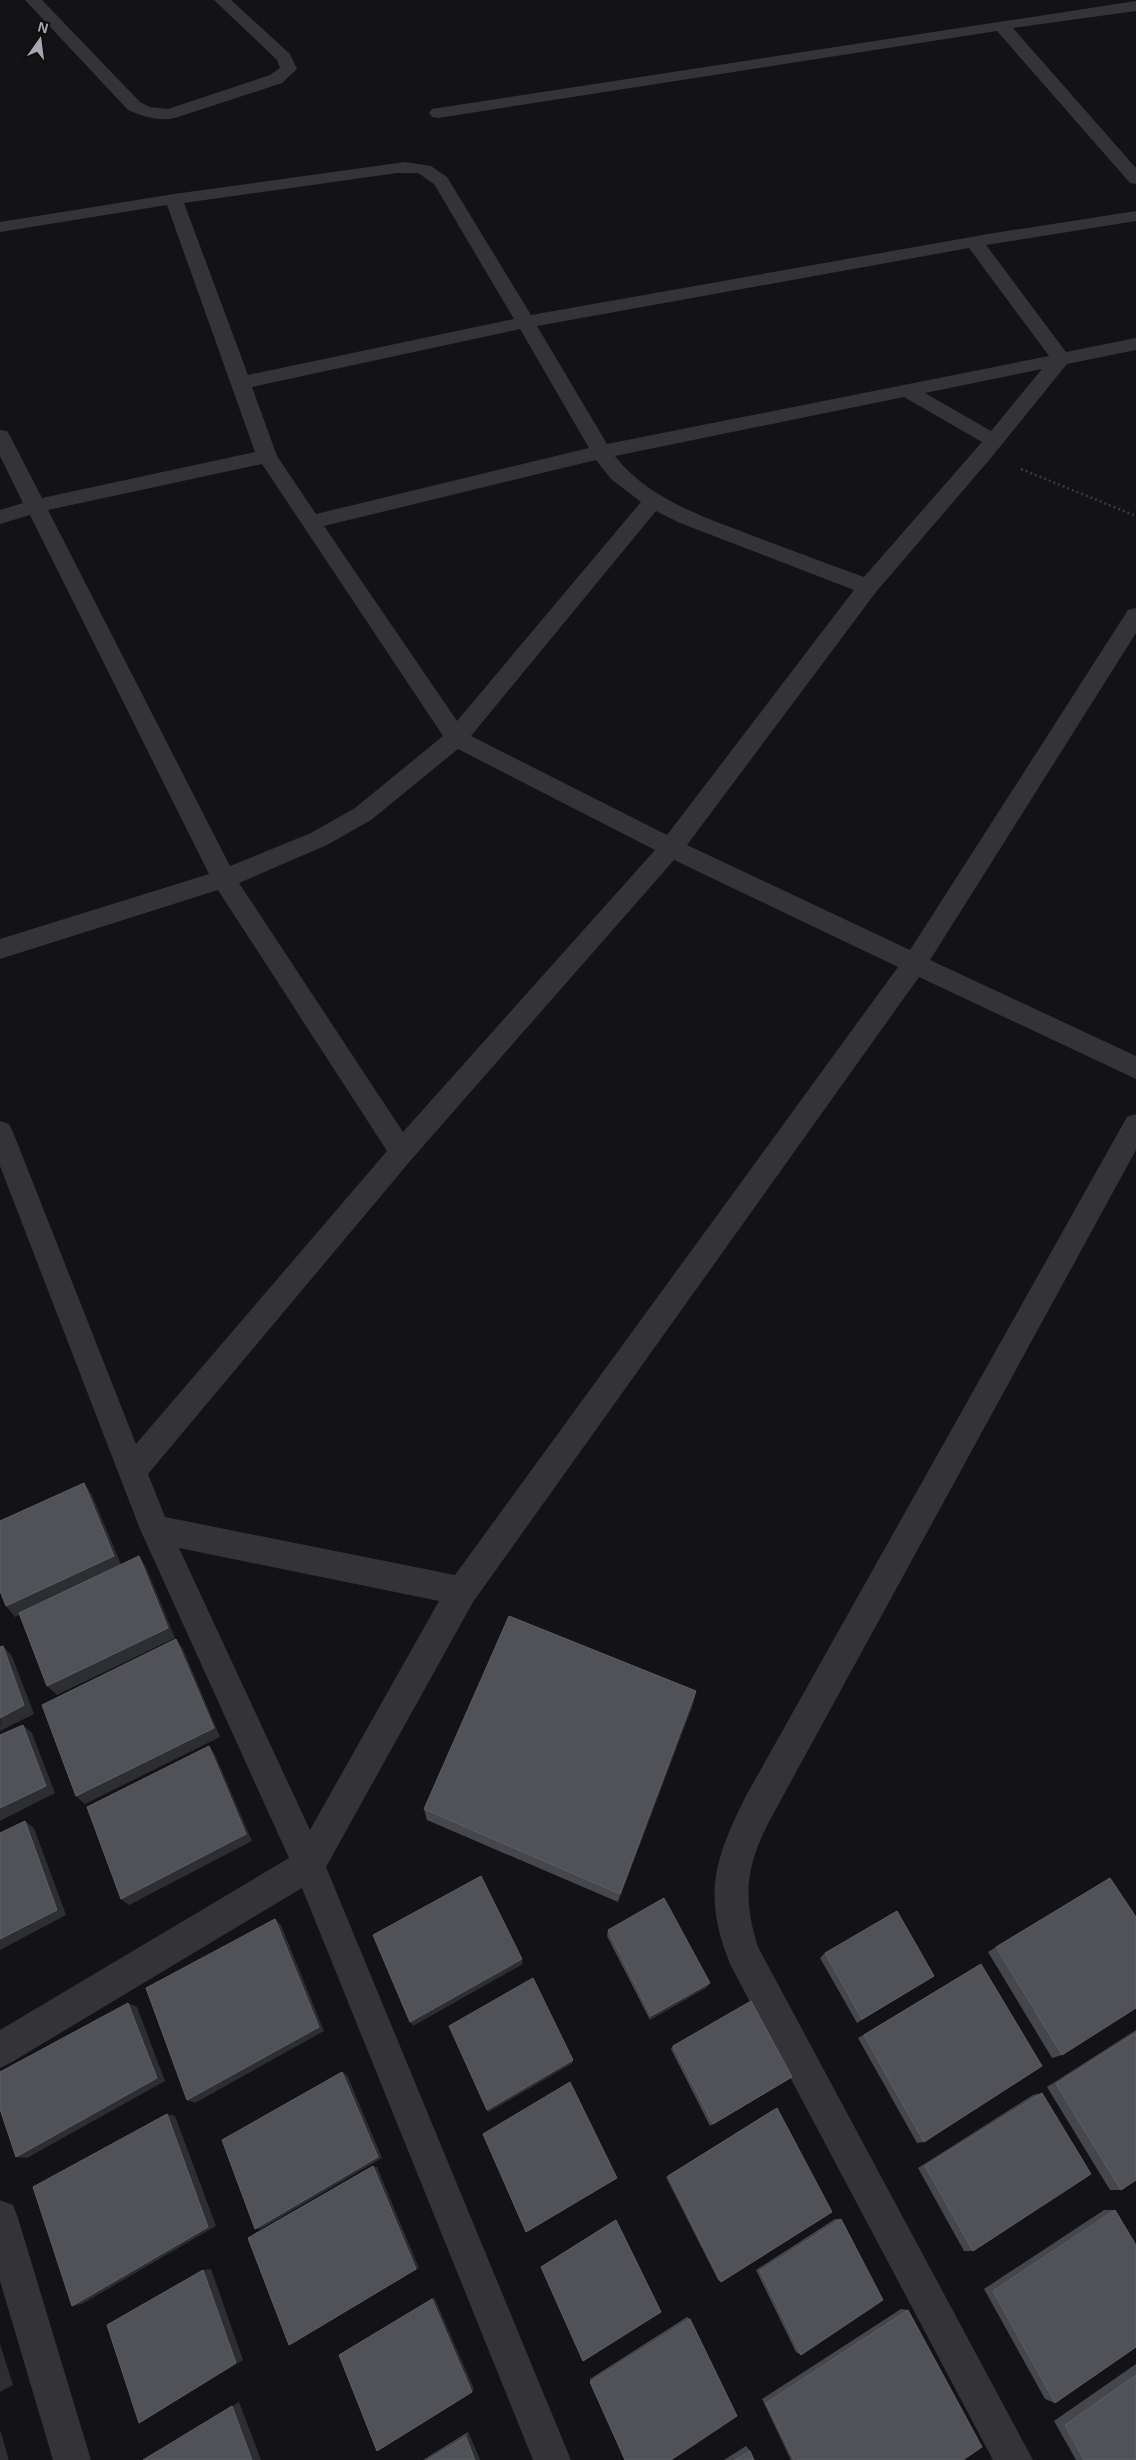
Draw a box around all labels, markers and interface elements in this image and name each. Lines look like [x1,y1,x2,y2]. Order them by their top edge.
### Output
north arrow [15,15,65,65]
text: N [36,18,50,36]

